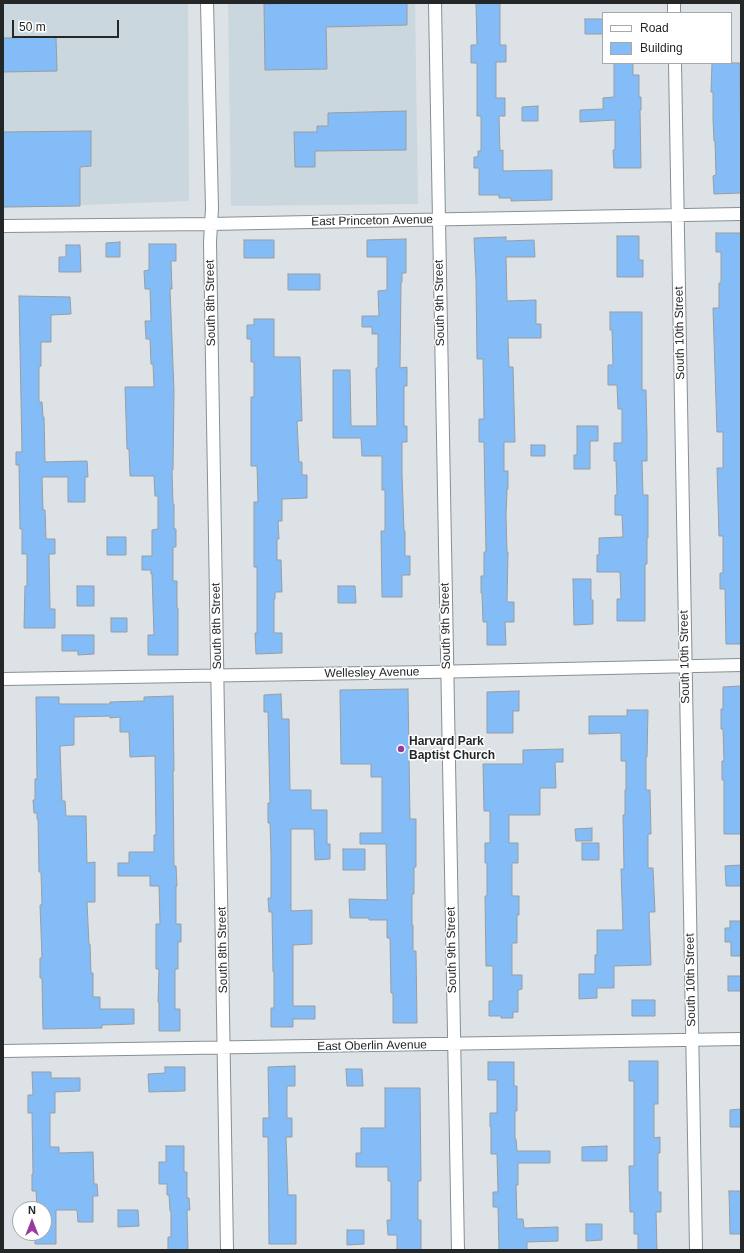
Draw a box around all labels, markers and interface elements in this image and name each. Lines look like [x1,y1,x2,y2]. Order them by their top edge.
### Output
scale bar [14,12,121,38]
legend [602,12,732,64]
text: 50 m [19,20,46,34]
text: Road [640,21,669,35]
text: Building [640,41,683,55]
street label: East Princeton Avenue [311,213,433,229]
street label: South 8th Street [203,260,219,346]
street label: South 9th Street [432,260,448,346]
street label: South 10th Street [672,286,688,380]
street label: South 8th Street [209,583,225,669]
street label: South 9th Street [438,583,454,669]
street label: South 10th Street [677,610,693,704]
street label: Wellesley Avenue [324,665,420,681]
place label: Harvard Park Baptist Church [409,735,495,763]
marker: Harvard Park Baptist Church [396,744,406,754]
street label: South 8th Street [215,907,231,993]
street label: South 9th Street [444,907,460,993]
street label: South 10th Street [683,933,699,1027]
street label: East Oberlin Avenue [317,1038,427,1054]
north arrow [12,1201,52,1241]
text: N [28,1204,36,1216]

